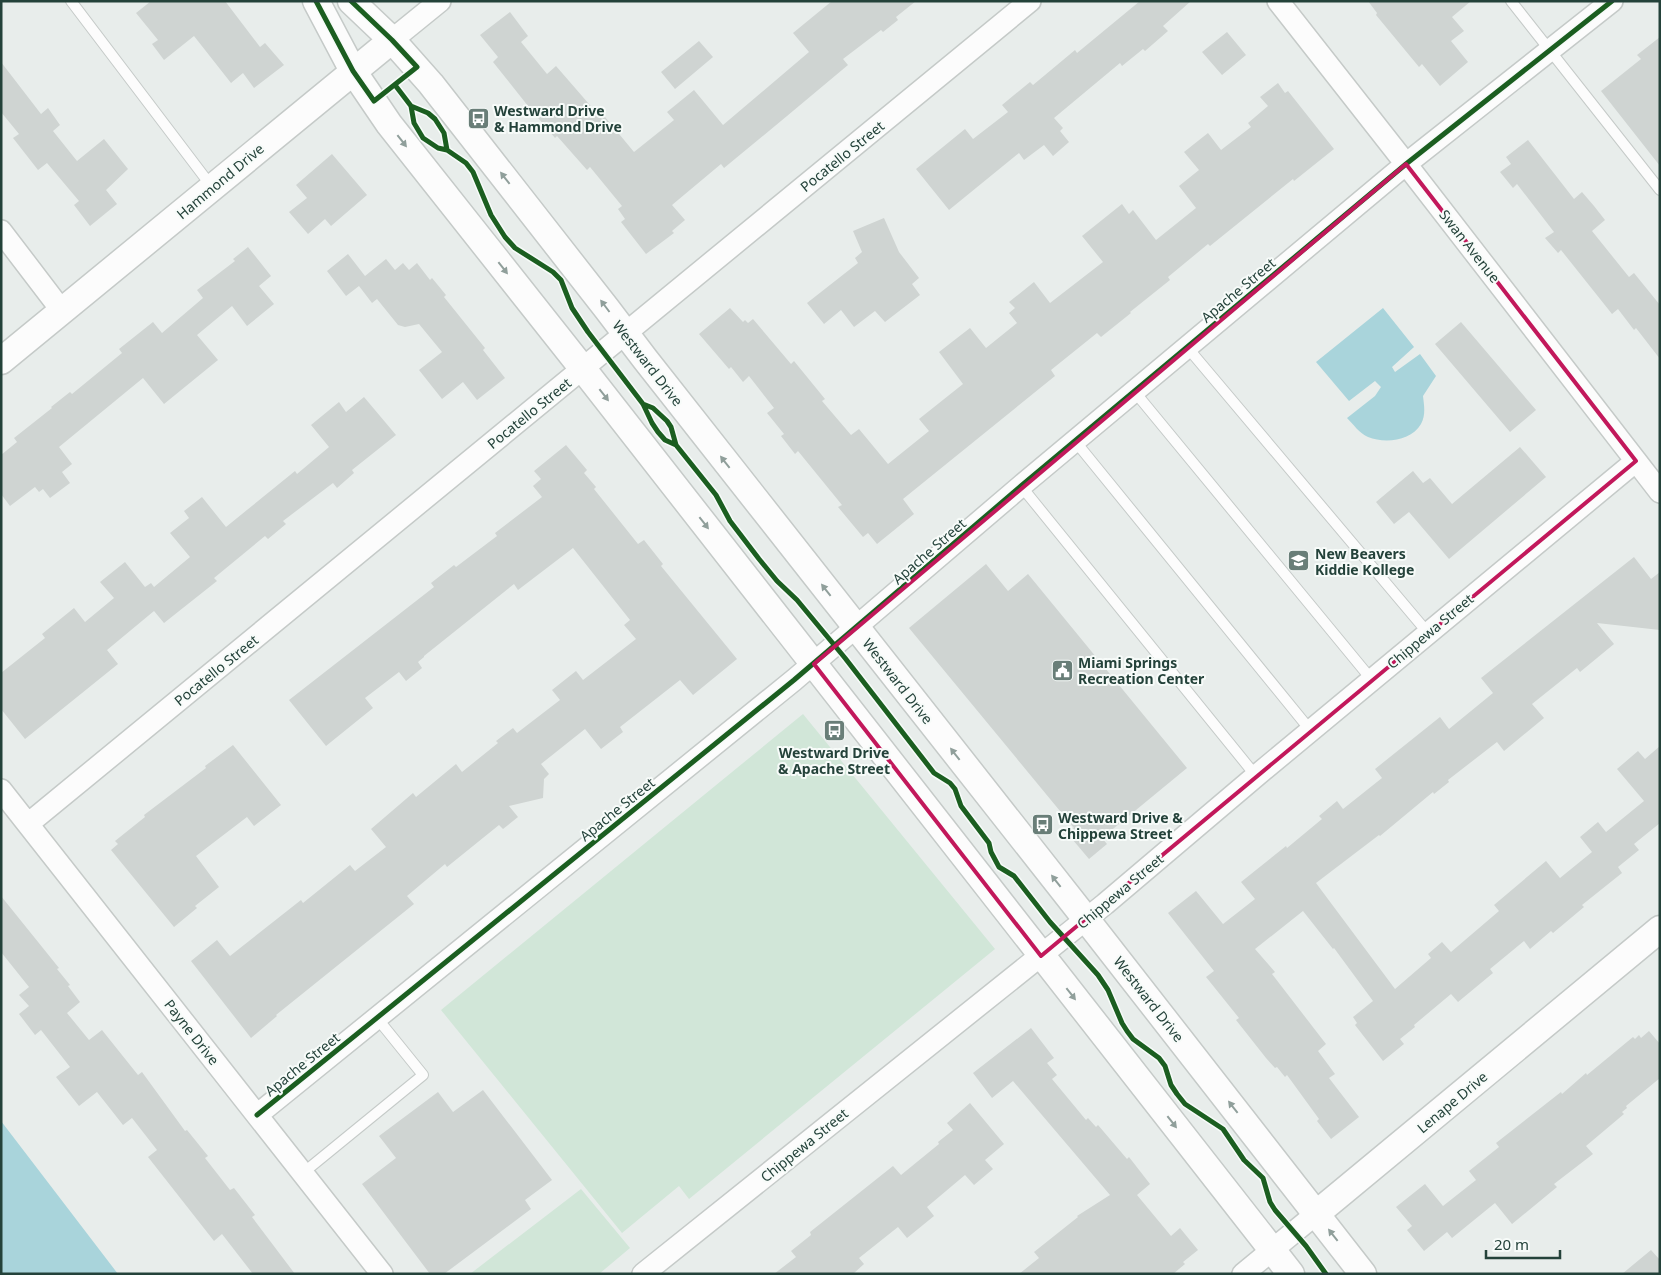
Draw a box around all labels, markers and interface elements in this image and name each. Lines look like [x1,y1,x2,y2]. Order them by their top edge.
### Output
place label: Westward Drive & Hammond Drive [494,101,622,136]
bus stop icon: Westward Drive & Hammond Drive [466,106,490,130]
street label: Pocatello Street [796,116,888,196]
one-way arrow [397,134,408,147]
street label: Hammond Drive [172,139,268,223]
one-way arrow [499,172,510,185]
street label: Swan Avenue [1435,205,1505,287]
street label: Apache Street [1197,253,1279,327]
one-way arrow [498,261,509,274]
one-way arrow [599,300,610,313]
street label: Westward Drive [609,316,687,410]
street label: Pocatello Street [483,373,575,453]
one-way arrow [599,388,609,402]
one-way arrow [720,456,731,469]
street label: Apache Street [888,514,970,588]
one-way arrow [699,516,709,530]
place label: New Beavers Kiddie Kollege [1315,544,1414,579]
school or university icon: New Beavers Kiddie Kollege [1287,549,1311,573]
one-way arrow [820,584,831,597]
street label: Chippewa Street [1383,589,1477,673]
street label: Pocatello Street [170,630,262,710]
street label: Westward Drive [859,634,937,728]
place label: Miami Springs Recreation Center [1078,653,1205,688]
public building icon: Miami Springs Recreation Center [1050,658,1074,682]
bus stop icon: Westward Drive & Apache Street [822,718,846,742]
place label: Westward Drive & Apache Street [778,743,890,778]
one-way arrow [949,747,960,760]
street label: Apache Street [576,773,658,845]
place label: Westward Drive & Chippewa Street [1058,808,1183,843]
bus stop icon: Westward Drive & Chippewa Street [1030,813,1054,837]
street label: Chippewa Street [1073,849,1167,933]
one-way arrow [1050,875,1061,888]
street label: Westward Drive [1110,952,1188,1046]
one-way arrow [1066,987,1077,1000]
street label: Payne Drive [160,995,224,1069]
street label: Apache Street [261,1028,343,1100]
street label: Lenape Drive [1413,1067,1491,1137]
one-way arrow [1227,1101,1238,1114]
street label: Chippewa Street [756,1104,852,1186]
one-way arrow [1166,1115,1177,1128]
scale bar [1486,1228,1560,1260]
one-way arrow [1327,1229,1338,1242]
text: 20 m [1494,1234,1529,1254]

